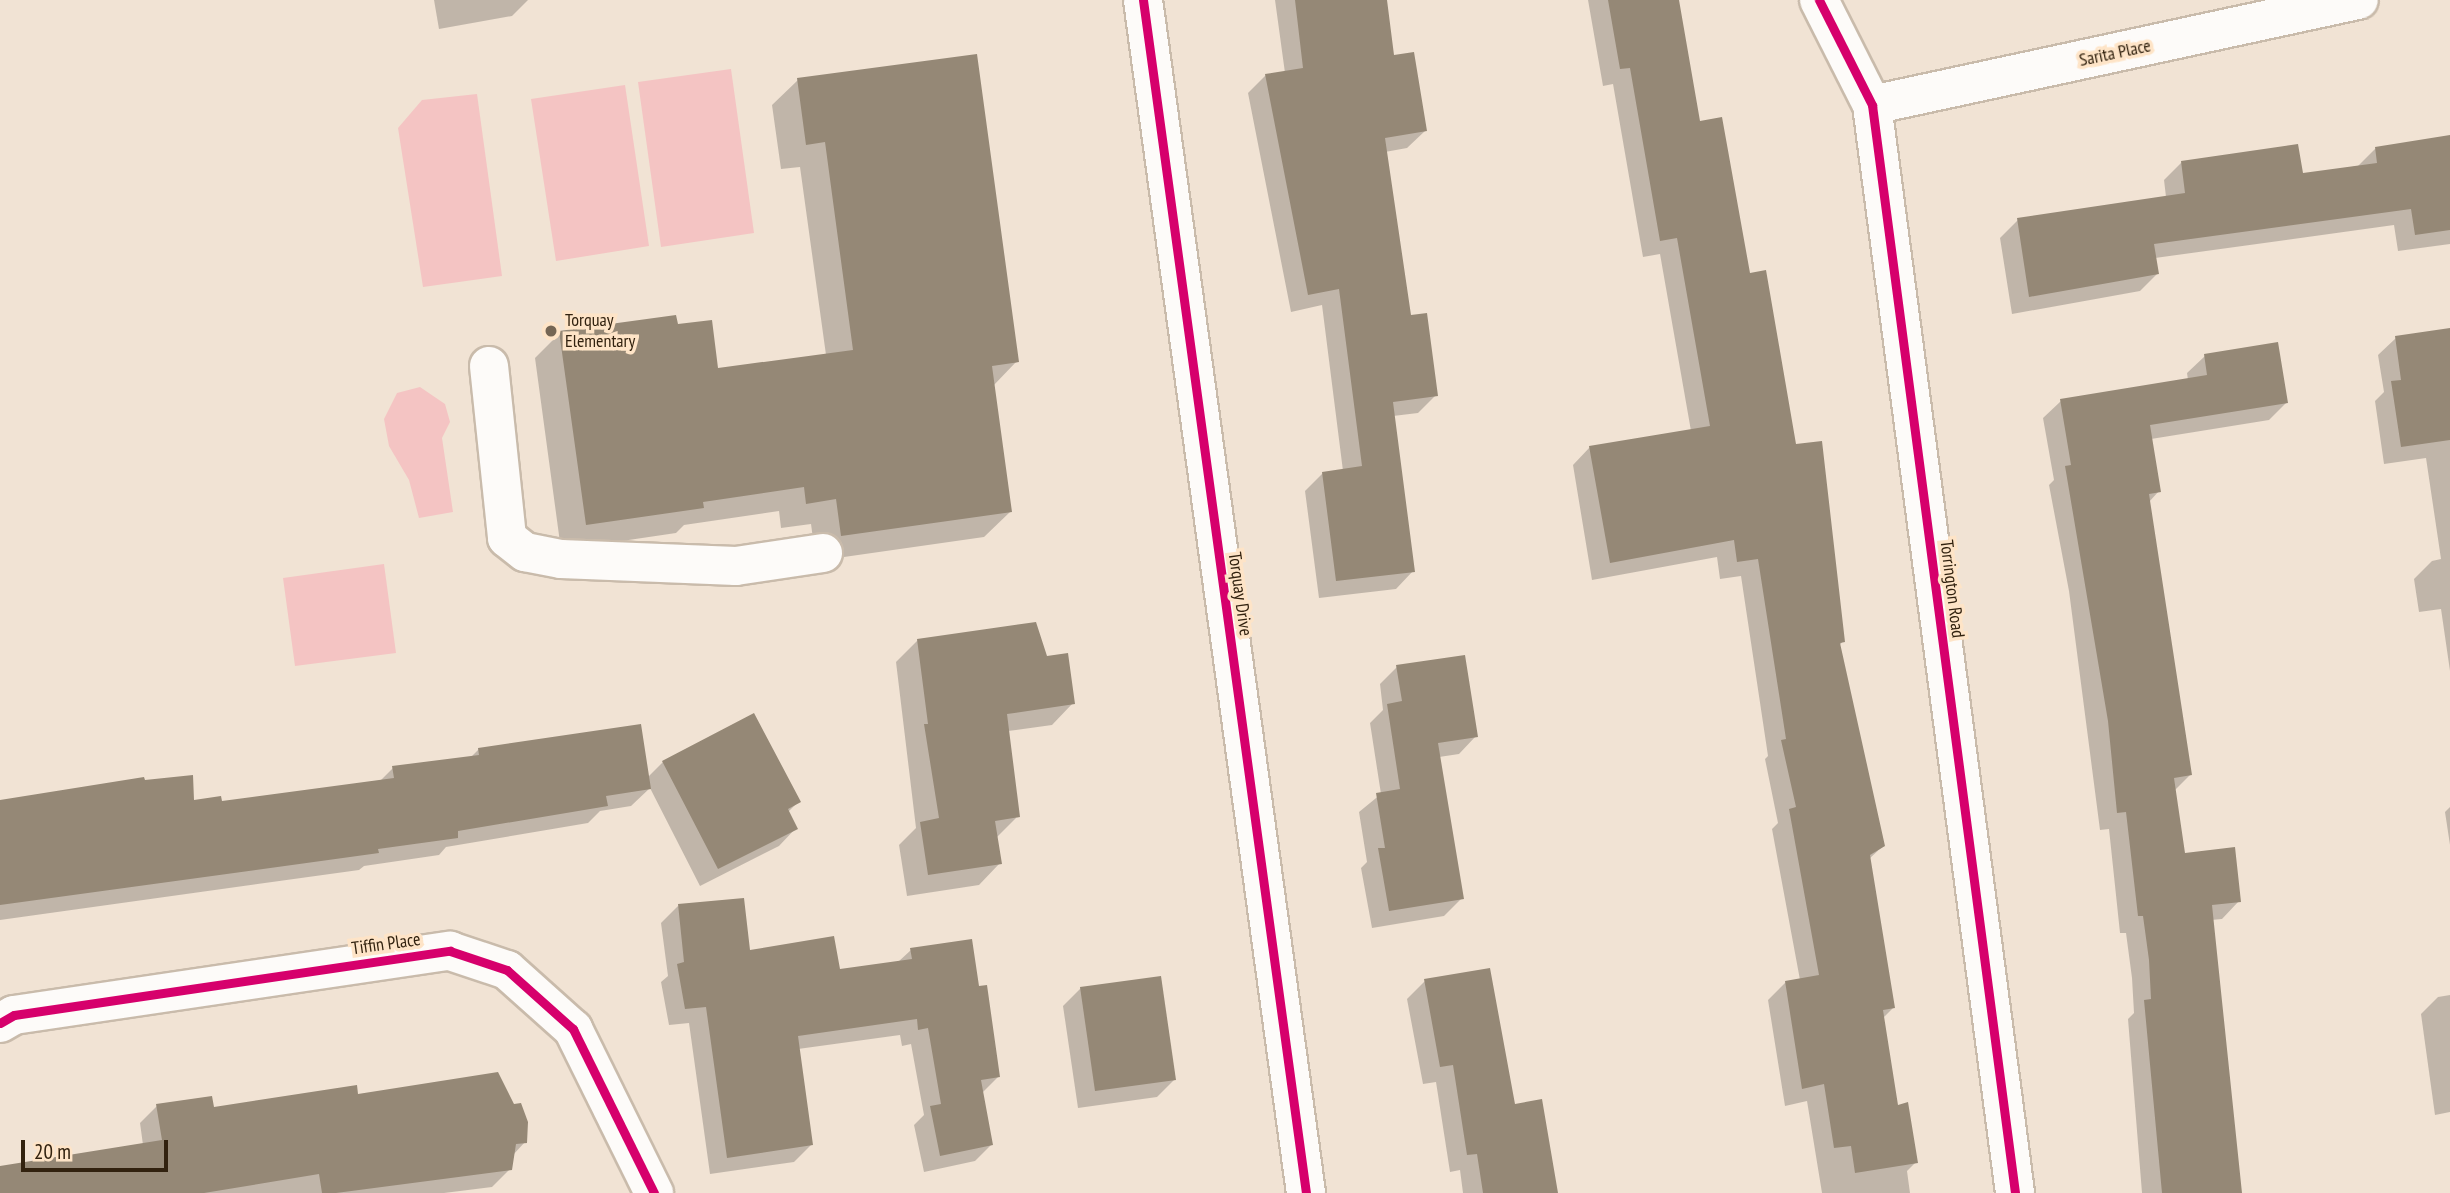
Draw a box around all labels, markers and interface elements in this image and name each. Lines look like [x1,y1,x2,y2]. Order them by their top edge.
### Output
street label: Sarita Place [2077,35,2153,71]
place label: Torquay Elementary [565,310,635,352]
marker: Torquay Elementary [543,323,559,339]
street label: Torrington Road [1935,539,1969,639]
street label: Torquay Drive [1223,550,1257,638]
street label: Tiffin Place [350,928,422,960]
scale bar [24,1126,172,1170]
text: 20 m [34,1138,71,1165]

